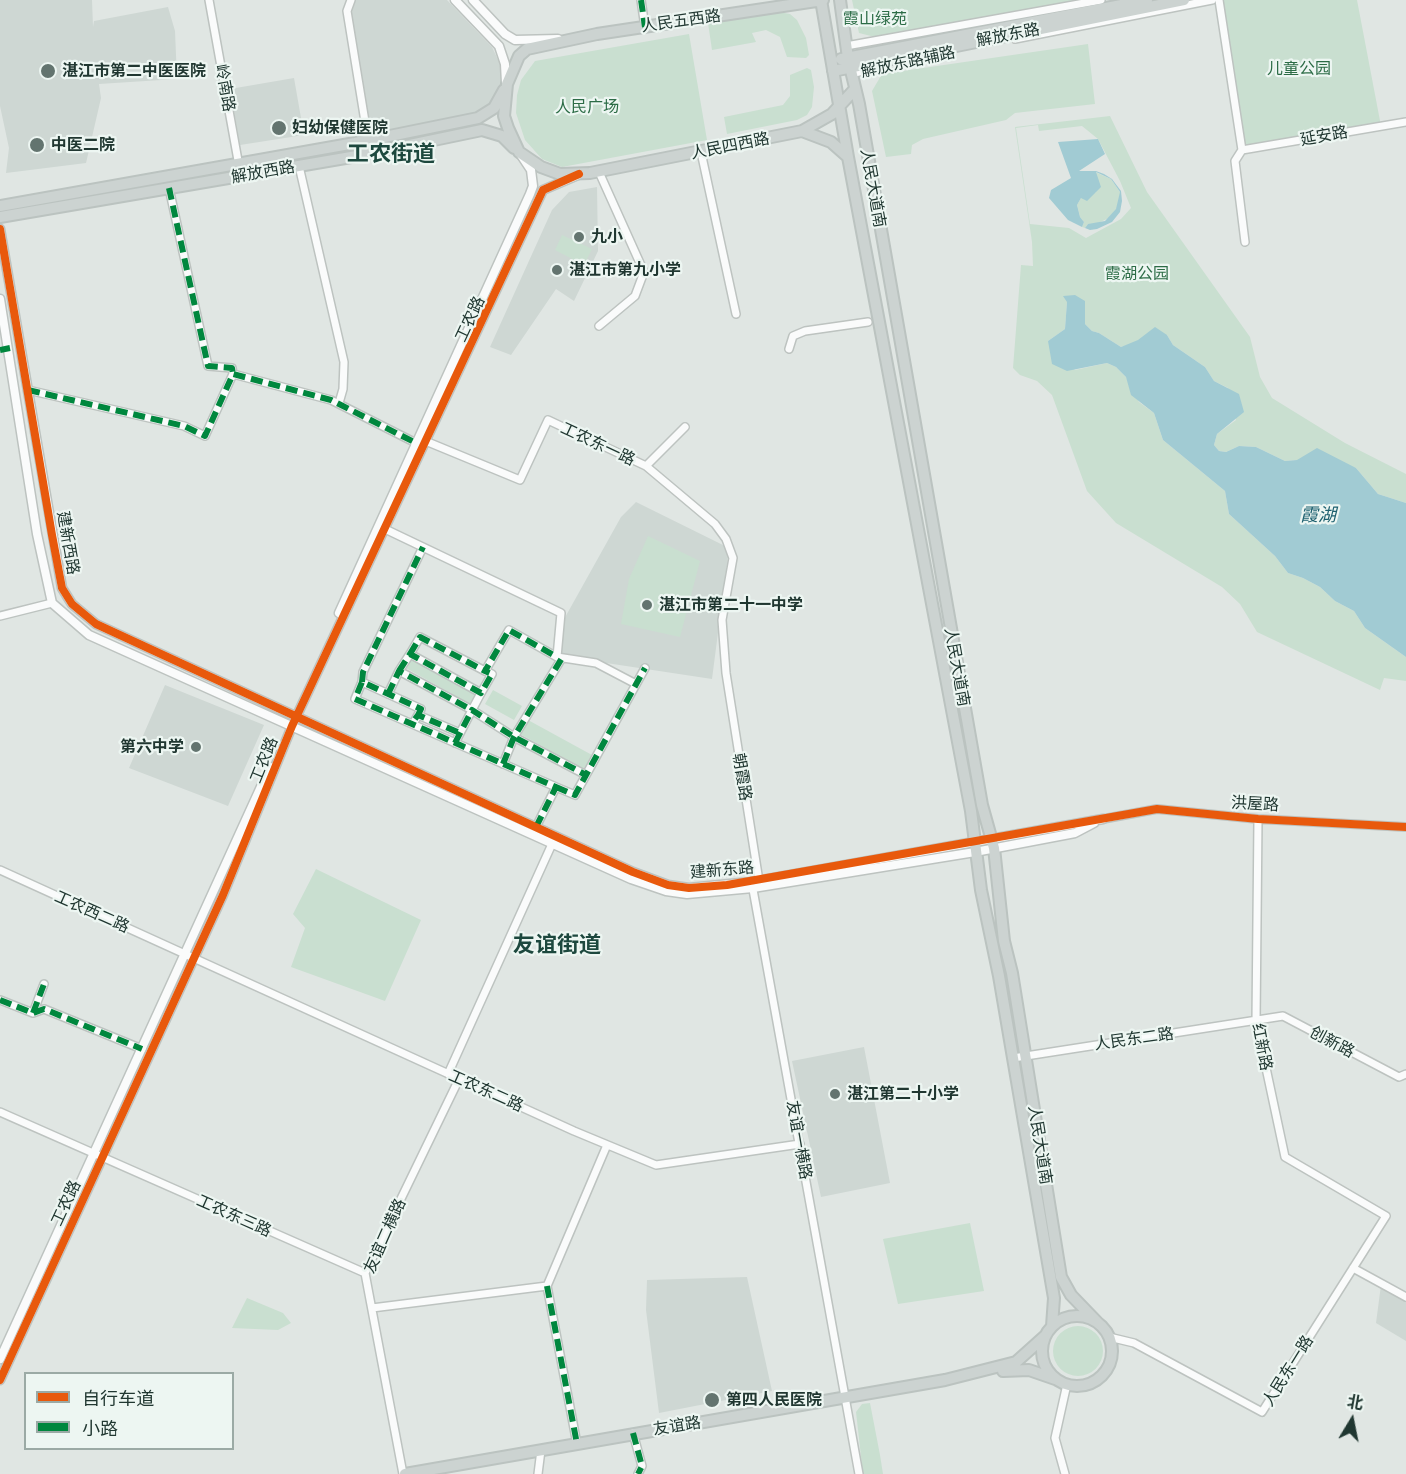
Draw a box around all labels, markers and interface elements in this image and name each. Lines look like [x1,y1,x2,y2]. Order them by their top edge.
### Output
street label: 人民五西路 [640,6,722,36]
park label: 霞山绿苑 [843,9,907,29]
street label: 解放东路 [975,19,1041,51]
street label: 解放东路辅路 [859,43,957,81]
park label: 儿童公园 [1267,59,1331,79]
place label: 湛江市第二中医医院 [62,61,206,81]
marker: 湛江市第二中医医院 [39,62,57,80]
street label: 岭南路 [211,63,239,113]
park label: 人民广场 [555,97,619,117]
place label: 妇幼保健医院 [292,118,388,138]
marker: 妇幼保健医院 [270,119,288,137]
street label: 延安路 [1299,122,1349,150]
street label: 人民四西路 [689,129,771,163]
place label: 中医二院 [51,135,115,155]
marker: 中医二院 [28,136,46,154]
district label: 工农街道 [347,141,435,167]
street label: 人民大道南 [857,147,889,229]
street label: 解放西路 [230,157,296,187]
place label: 九小 [591,227,623,247]
marker: 九小 [572,230,586,244]
place label: 湛江市第九小学 [569,260,681,280]
marker: 湛江市第九小学 [550,263,564,277]
park label: 霞湖公园 [1105,264,1169,284]
street label: 工农路 [451,293,489,345]
street label: 工农东一路 [558,418,638,470]
water label: 霞湖 [1300,504,1336,526]
street label: 建新西路 [53,510,83,576]
place label: 湛江市第二十一中学 [659,595,803,615]
marker: 湛江市第二十一中学 [640,598,654,612]
street label: 人民大道南 [941,626,973,708]
street label: 工农路 [246,734,282,786]
place label: 第六中学 [120,737,184,757]
marker: 第六中学 [189,740,203,754]
street label: 朝霞路 [729,752,755,802]
street label: 洪屋路 [1231,793,1279,815]
street label: 建新东路 [689,858,755,882]
street label: 工农西二路 [52,887,132,937]
district label: 友谊街道 [513,932,601,958]
street label: 红新路 [1248,1022,1276,1072]
street label: 创新路 [1306,1022,1358,1062]
street label: 人民东二路 [1093,1024,1175,1054]
street label: 工农东二路 [446,1066,526,1116]
place label: 湛江第二十小学 [847,1084,959,1104]
marker: 湛江第二十小学 [828,1087,842,1101]
street label: 友谊一横路 [783,1099,815,1181]
street label: 人民大道南 [1024,1104,1056,1186]
street label: 工农路 [47,1177,85,1229]
street label: 工农东三路 [194,1191,274,1241]
street label: 友谊二横路 [360,1196,410,1276]
street label: 人民东一路 [1259,1332,1317,1410]
legend [24,1372,234,1450]
text: 自行车道 [82,1388,154,1409]
place label: 第四人民医院 [726,1390,822,1410]
north arrow [1322,1390,1382,1450]
marker: 第四人民医院 [703,1391,721,1409]
text: 北 [1346,1392,1365,1413]
street label: 友谊路 [652,1413,702,1439]
text: 小路 [82,1418,118,1439]

